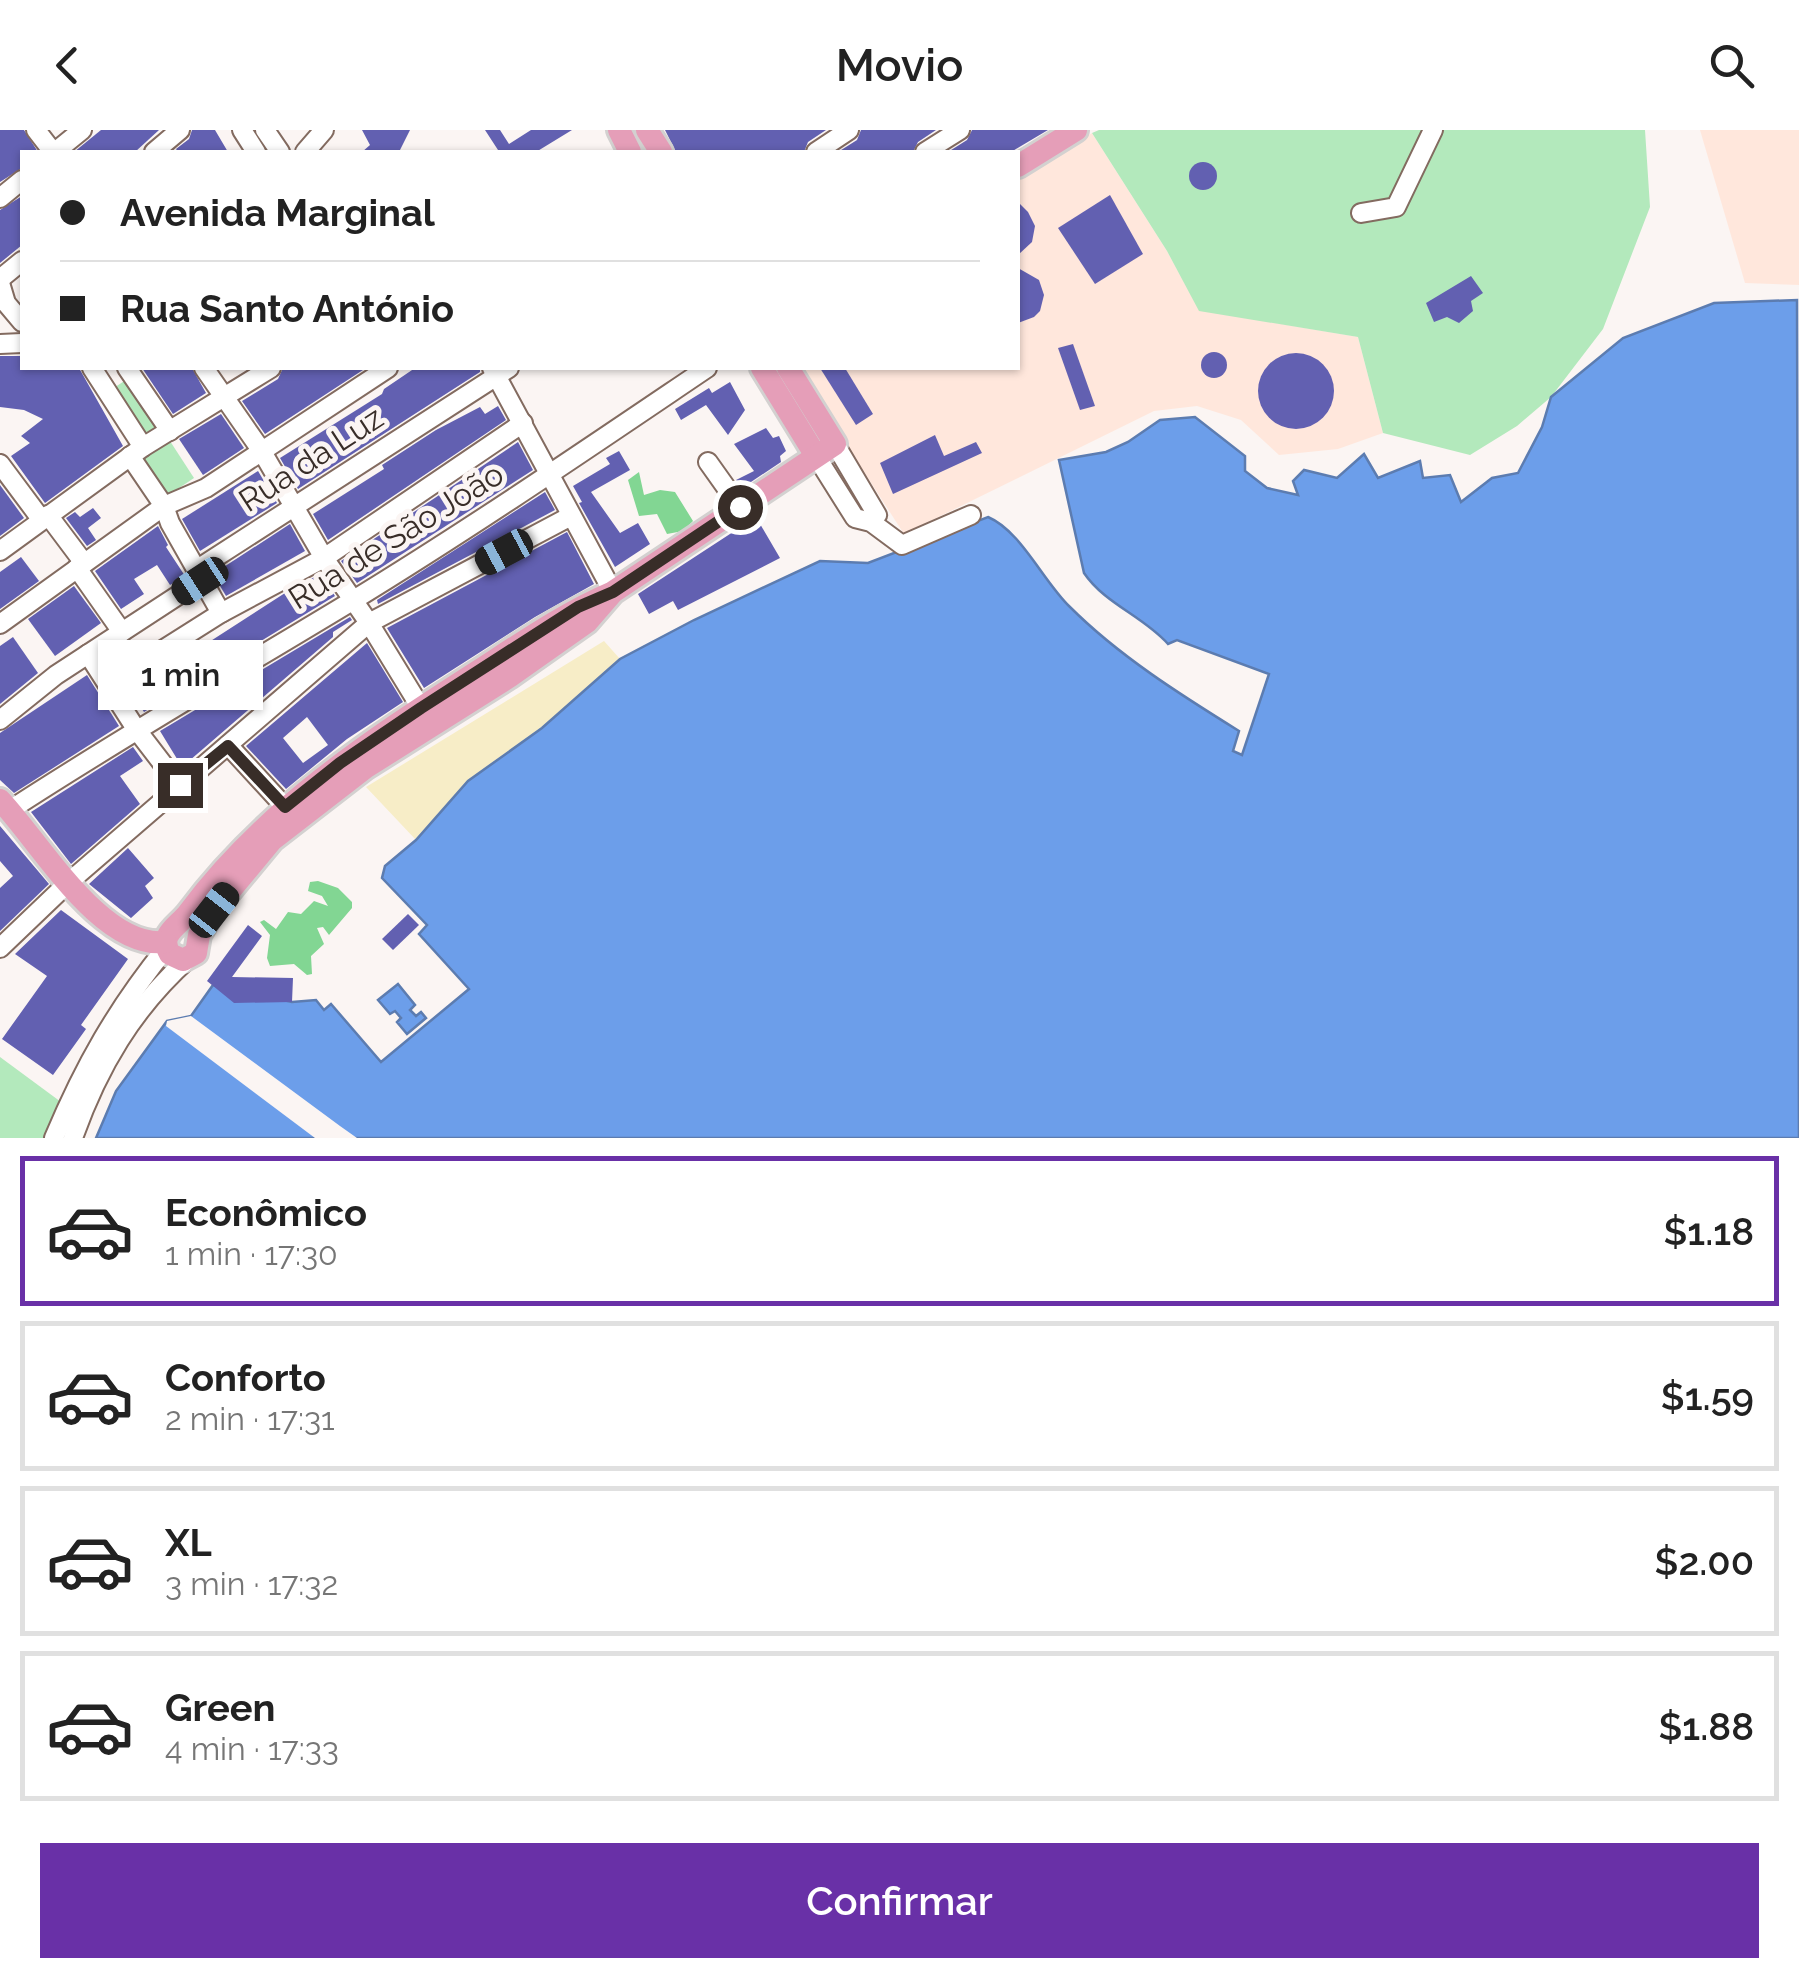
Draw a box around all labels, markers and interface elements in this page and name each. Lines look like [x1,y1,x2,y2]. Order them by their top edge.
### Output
icon: back [40,38,95,93]
icon: search [1704,38,1759,93]
text: Movio [836,39,963,92]
text: Avenida Marginal [120,190,435,235]
text: Rua Santo António [120,286,454,331]
street label: Rua da Luz [232,398,390,519]
street label: Rua de São João [282,455,510,616]
route start [718,485,763,530]
car [470,525,538,579]
car [167,552,233,610]
callout: 1 min [98,640,262,710]
text: 1 min [141,656,220,693]
route end [158,763,203,808]
car [184,877,244,943]
icon: car [45,1186,135,1276]
text: Econômico [165,1190,367,1235]
text: $1.18 [1663,1209,1754,1254]
text: 1 min · 17:30 [165,1235,338,1272]
icon: car [45,1351,135,1441]
text: Conforto [165,1355,326,1400]
text: $1.59 [1661,1374,1754,1419]
text: 2 min · 17:31 [165,1400,335,1437]
icon: car [45,1516,135,1606]
text: XL [165,1520,212,1565]
text: $2.00 [1655,1539,1754,1584]
text: 3 min · 17:32 [165,1565,338,1602]
icon: car [45,1681,135,1771]
text: Green [165,1685,275,1730]
text: $1.88 [1658,1704,1754,1749]
text: 4 min · 17:33 [165,1730,339,1767]
button: Confirmar [40,1843,1759,1958]

